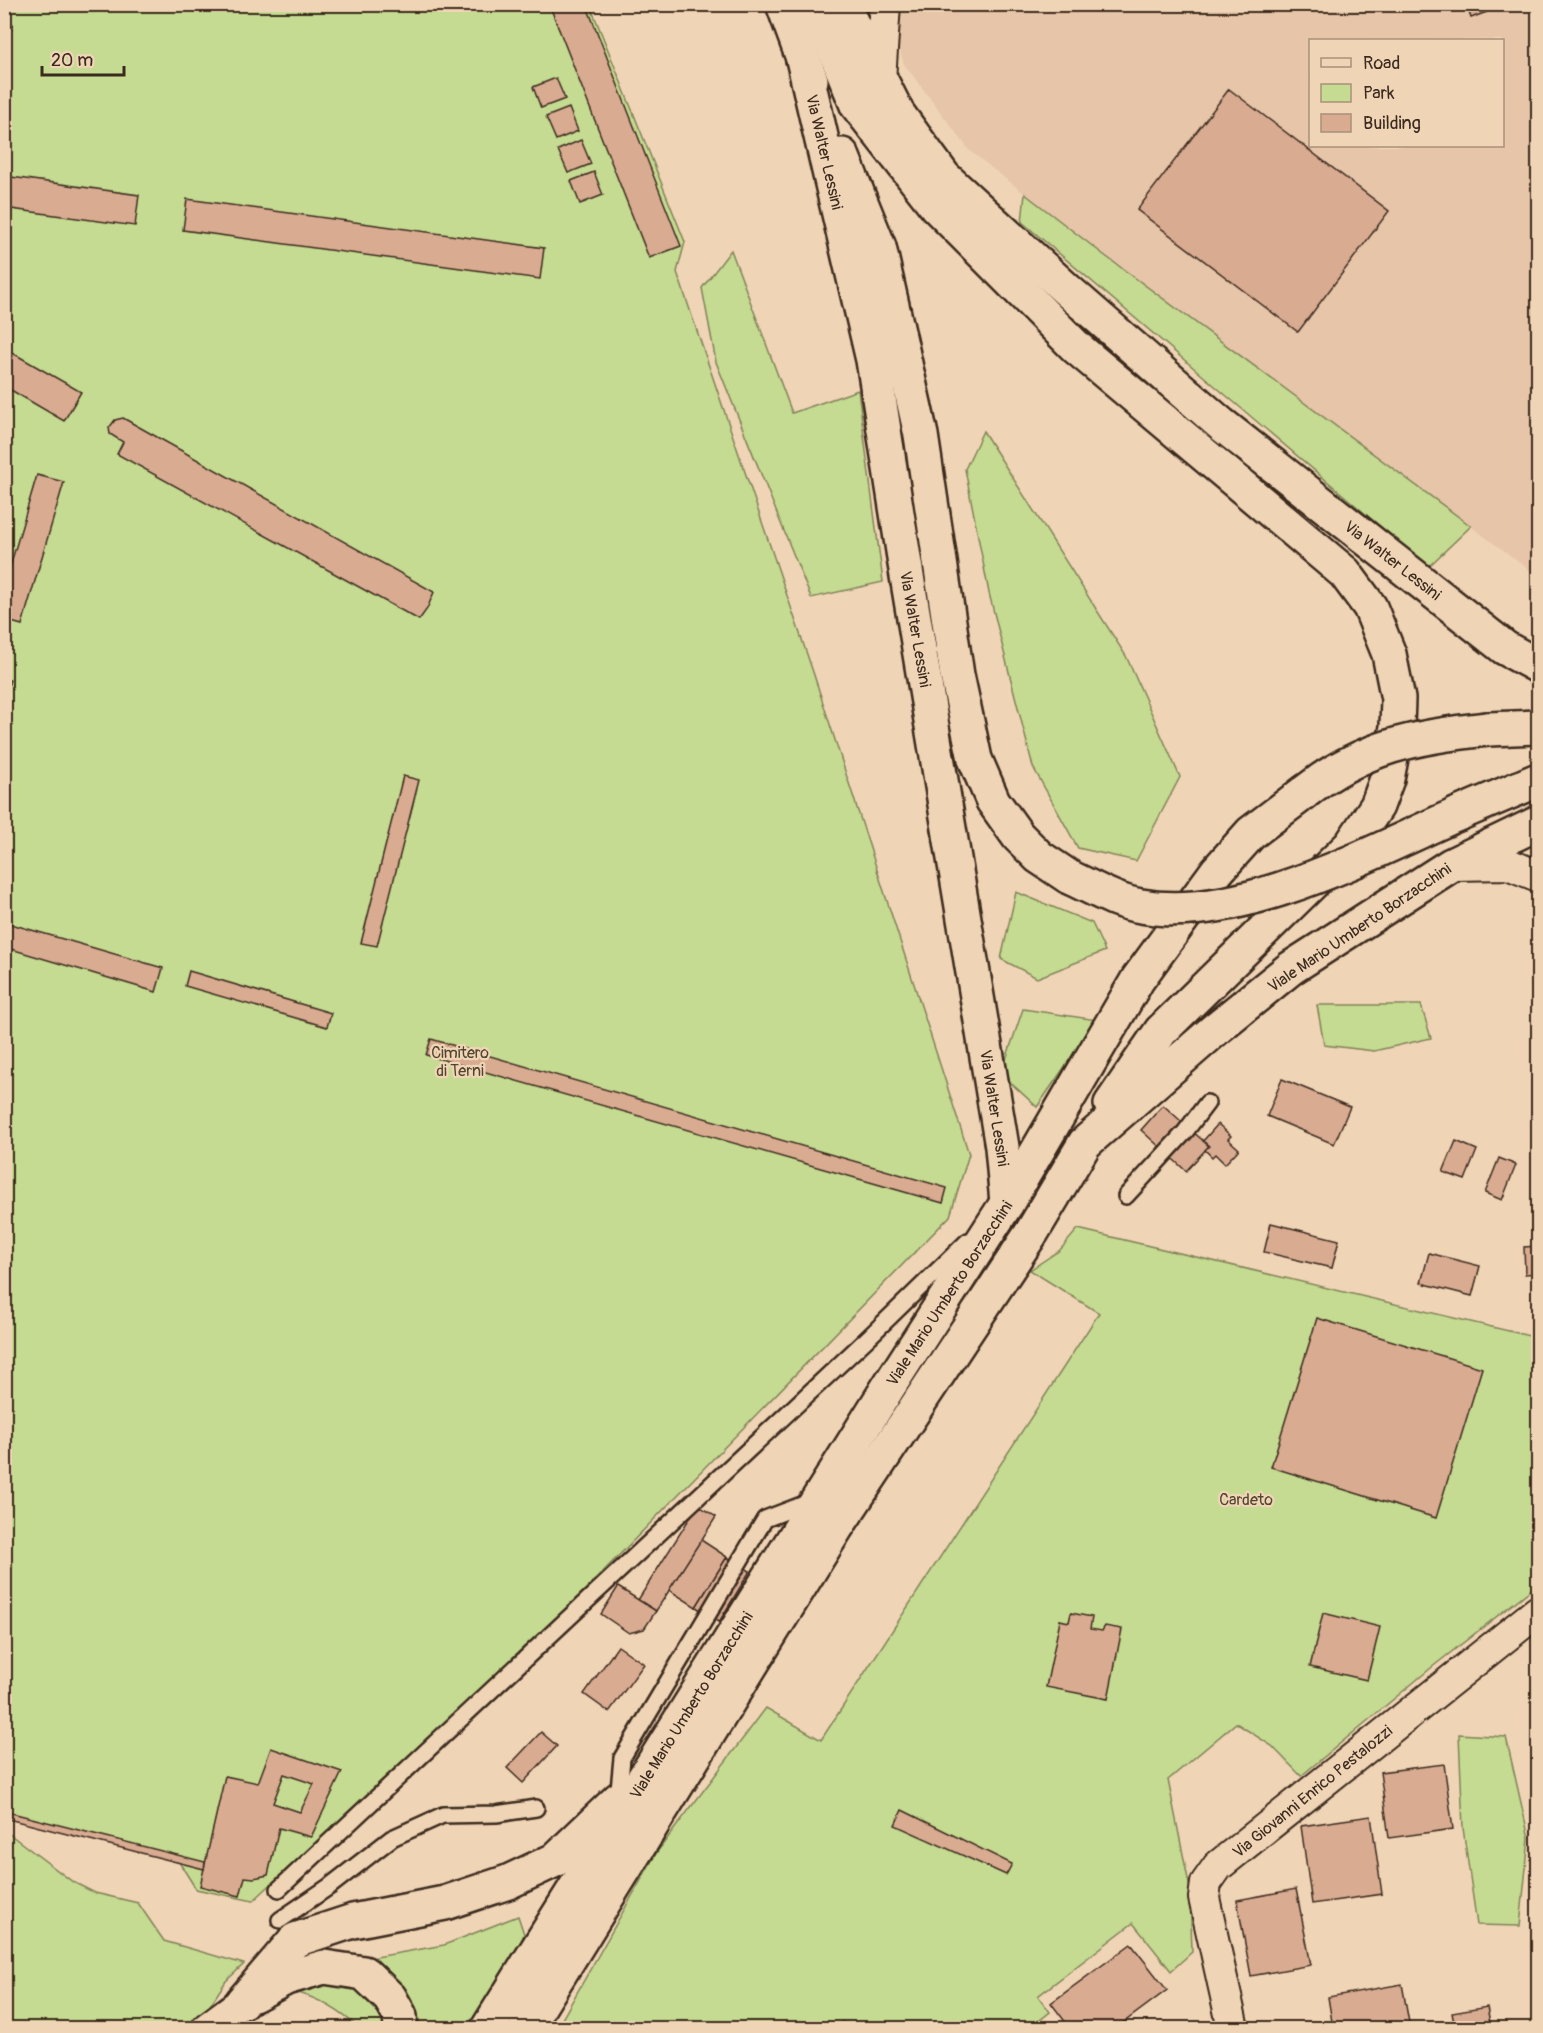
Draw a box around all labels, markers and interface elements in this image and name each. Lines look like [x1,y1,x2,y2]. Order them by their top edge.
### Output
scale bar [42,39,124,77]
legend [1309,39,1504,147]
text: 20 m [51,49,93,72]
text: Road [1363,52,1400,75]
text: Park [1363,82,1395,105]
street label: Via Walter Lessini [801,93,847,212]
text: Building [1363,112,1421,135]
street label: Via Walter Lessini [1340,517,1445,605]
street label: Via Walter Lessini [895,570,935,689]
street label: Viale Mario Umberto Borzacchini [1264,859,1455,997]
park label: Cimitero di Terni [431,1043,489,1081]
street label: Via Walter Lessini [975,1049,1013,1168]
street label: Viale Mario Umberto Borzacchini [882,1197,1017,1390]
park label: Cardeto [1219,1490,1273,1510]
street label: Viale Mario Umberto Borzacchini [626,1608,758,1803]
street label: Via Giovanni Enrico Pestalozzi [1229,1721,1397,1862]

